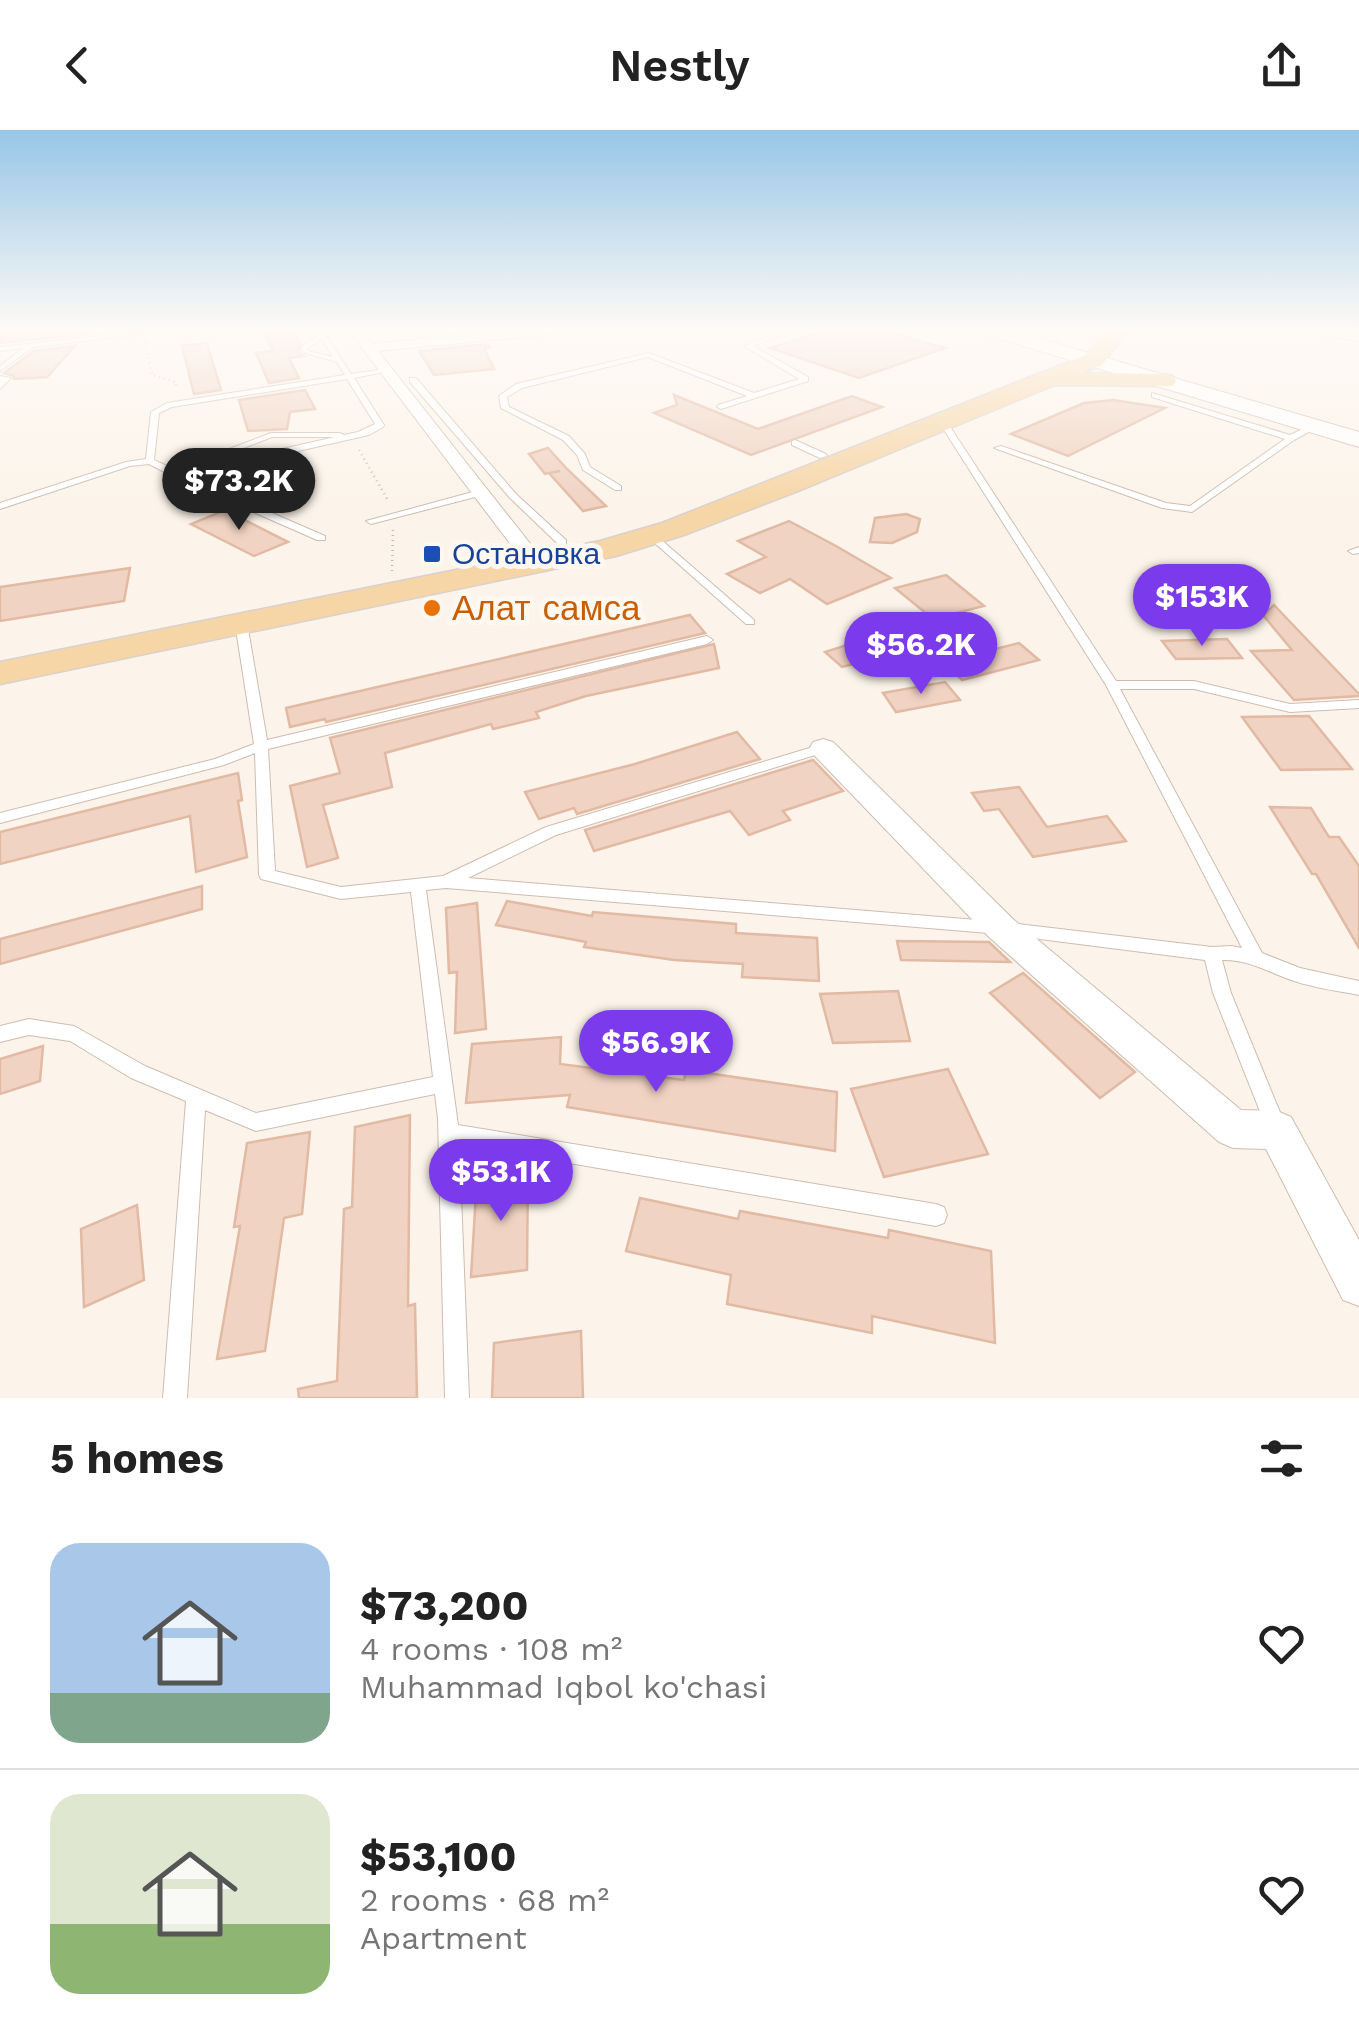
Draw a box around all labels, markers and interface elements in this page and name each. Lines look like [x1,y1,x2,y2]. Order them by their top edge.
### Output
icon: back [50,38,105,93]
icon: share [1254,38,1309,93]
text: Nestly [609,39,750,92]
pin: $73.2K [158,448,320,533]
text: $73.2K [184,461,294,499]
place label: Остановка [452,536,600,571]
marker: Остановка [421,543,443,565]
pin: $153K [1132,564,1272,649]
text: $153K [1155,577,1249,615]
place label: Алат самса [452,587,641,629]
marker: Алат самса [421,597,443,619]
pin: $56.2K [840,612,1002,697]
text: $56.2K [866,625,976,663]
pin: $56.9K [575,1010,737,1095]
text: $56.9K [601,1023,711,1061]
pin: $53.1K [420,1139,582,1224]
text: $53.1K [451,1152,551,1190]
icon: filters [1254,1431,1309,1486]
text: 5 homes [50,1434,224,1483]
text: $73,200 [360,1581,529,1630]
icon: home [130,1583,250,1703]
icon: heart [1254,1616,1309,1671]
text: 4 rooms · 108 m² [360,1630,622,1668]
text: Muhammad Iqbol ko'chasi [360,1668,767,1706]
text: $53,100 [360,1832,516,1881]
icon: home [130,1834,250,1954]
icon: heart [1254,1867,1309,1922]
text: 2 rooms · 68 m² [360,1881,609,1919]
text: Apartment [360,1919,527,1957]

